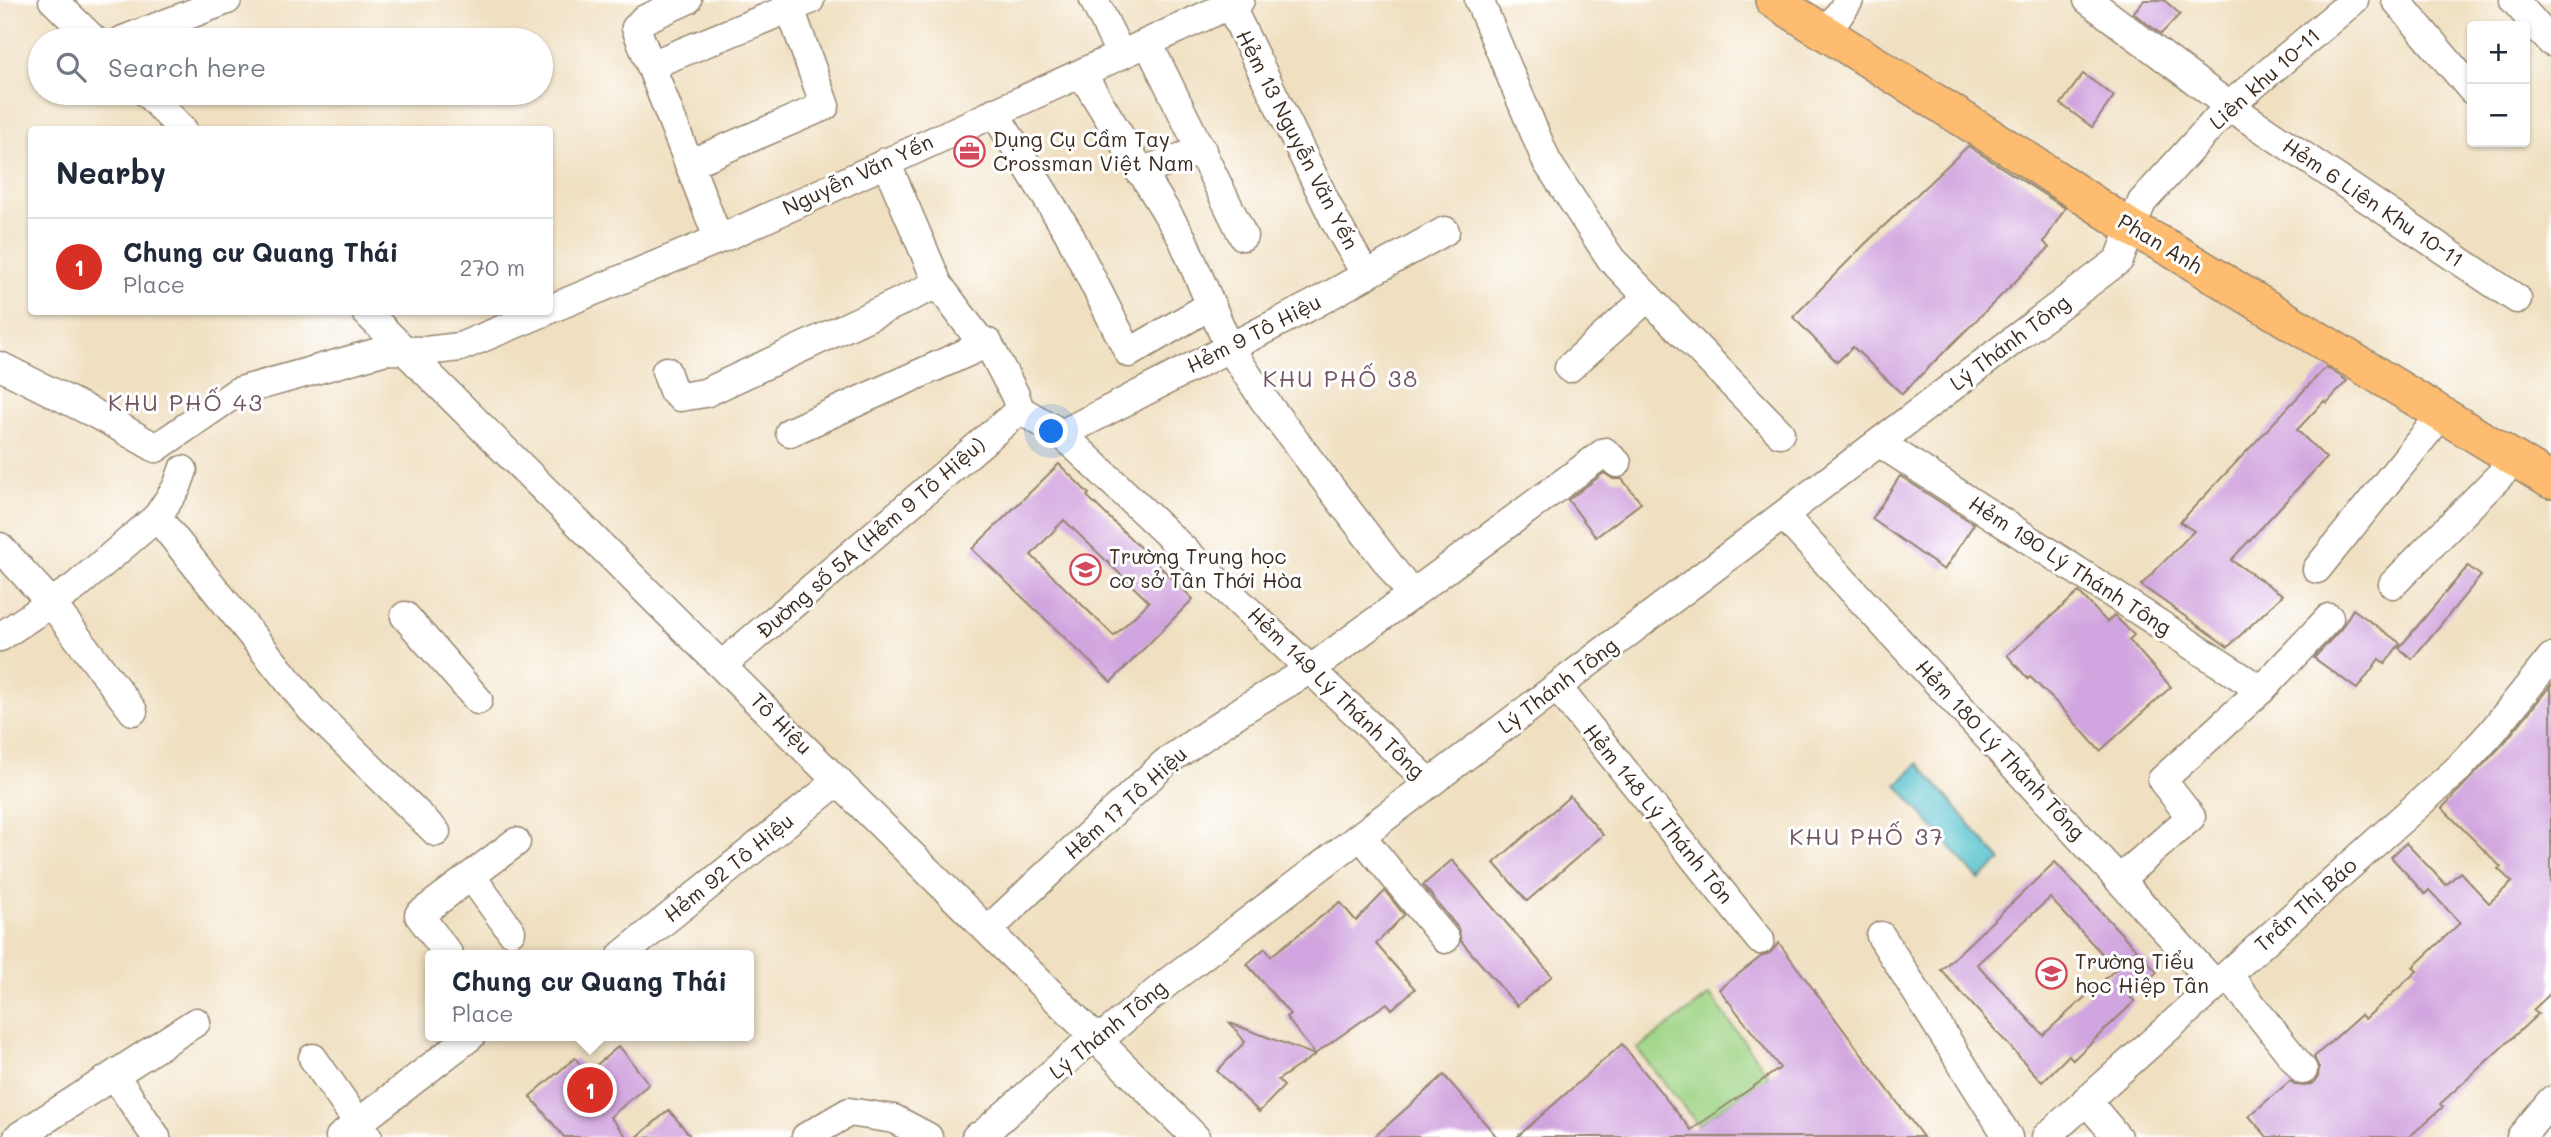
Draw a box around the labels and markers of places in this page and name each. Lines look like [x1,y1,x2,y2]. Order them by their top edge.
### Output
place label: Dụng Cụ Cầm Tay Crossman Việt Nam [993,125,1194,176]
office icon: Dụng Cụ Cầm Tay Crossman Việt Nam [953,135,987,169]
place label: Trường Trung học cơ sở Tân Thới Hòa [1109,542,1303,593]
school or university icon: Trường Trung học cơ sở Tân Thới Hòa [1069,552,1103,586]
place label: Trường Tiểu học Hiệp Tân [2075,947,2209,998]
school or university icon: Trường Tiểu học Hiệp Tân [2035,957,2069,991]
pin: 1 [567,1064,613,1116]

